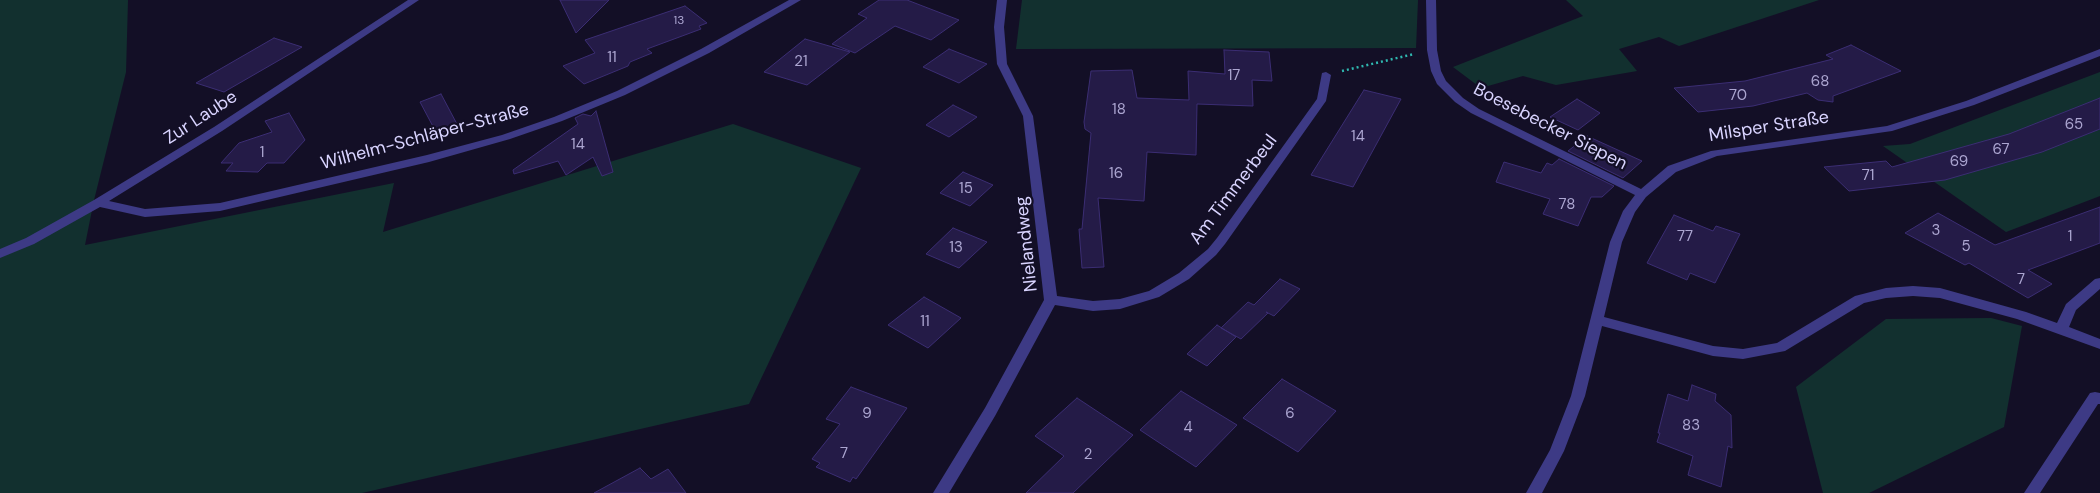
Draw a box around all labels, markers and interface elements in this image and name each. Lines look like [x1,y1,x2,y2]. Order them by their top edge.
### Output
house number: 13 [674,14,684,28]
house number: 11 [607,49,617,67]
house number: 21 [794,53,808,71]
house number: 17 [1228,67,1240,85]
house number: 68 [1811,73,1829,91]
street label: Boesebecker Siepen [1469,79,1631,175]
street label: Zur Laube [160,86,242,150]
house number: 70 [1729,87,1747,105]
street label: Wilhelm-Schläper-Straße [319,99,531,175]
house number: 18 [1112,101,1126,119]
street label: Milsper Straße [1707,107,1831,147]
house number: 65 [2065,116,2083,134]
house number: 14 [1351,128,1365,146]
street label: Am Timmerbeul [1186,131,1282,249]
house number: 14 [571,136,585,154]
house number: 67 [1992,141,2010,159]
house number: 1 [260,144,264,162]
house number: 69 [1950,153,1968,171]
house number: 16 [1109,165,1123,183]
house number: 71 [1862,167,1874,185]
house number: 15 [959,180,973,198]
street label: Nielandweg [1011,195,1043,293]
house number: 78 [1559,196,1575,214]
house number: 3 [1932,222,1940,240]
house number: 77 [1677,228,1693,246]
house number: 1 [2068,228,2072,246]
house number: 5 [1961,238,1971,256]
house number: 13 [949,239,963,257]
house number: 7 [2017,271,2025,289]
house number: 11 [920,313,930,331]
house number: 9 [862,405,872,423]
house number: 6 [1285,405,1295,423]
house number: 83 [1682,417,1700,435]
house number: 4 [1183,419,1193,437]
house number: 7 [840,445,848,463]
house number: 2 [1084,446,1092,464]

